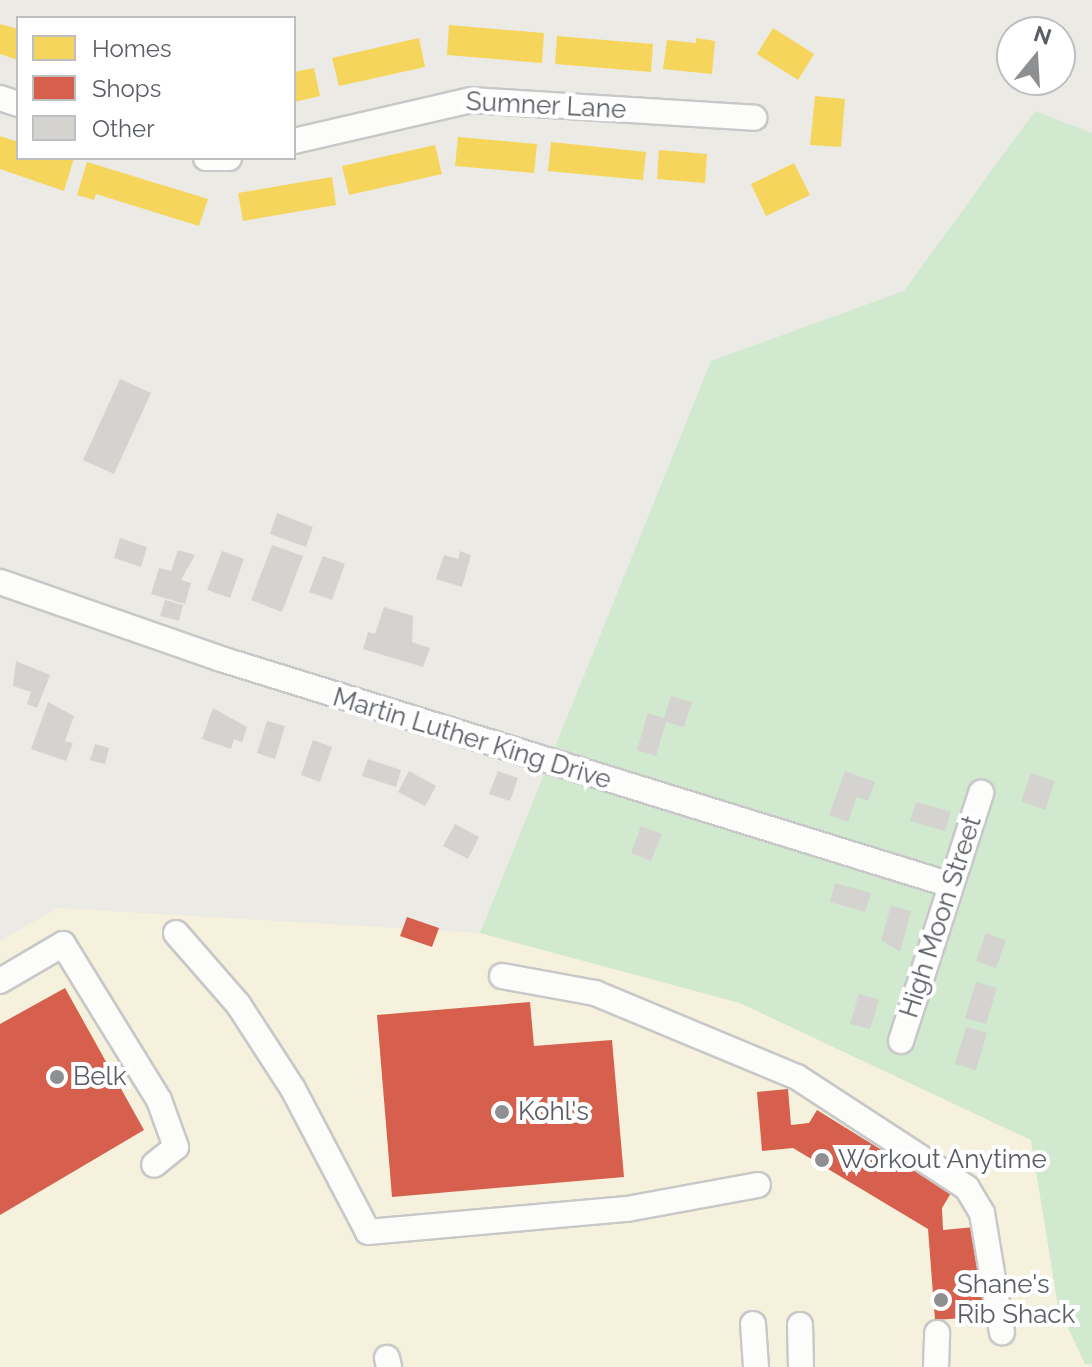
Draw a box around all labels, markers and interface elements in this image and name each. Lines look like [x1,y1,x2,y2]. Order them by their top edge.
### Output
legend [16,16,296,160]
north arrow [996,16,1076,96]
text: N [1031,20,1055,50]
text: Homes [92,34,172,63]
text: Shops [92,74,161,103]
street label: Sumner Lane [465,86,627,126]
text: Other [92,114,155,143]
street label: Martin Luther King Drive [329,682,615,796]
street label: High Moon Street [894,812,988,1022]
place label: Belk [73,1061,126,1093]
marker: Belk [48,1068,66,1086]
place label: Kohl's [518,1096,589,1128]
marker: Kohl's [493,1103,511,1121]
place label: Workout Anytime [838,1144,1047,1176]
marker: Workout Anytime [813,1151,831,1169]
place label: Shane's Rib Shack [957,1269,1075,1330]
marker: Shane's Rib Shack [932,1291,950,1309]

